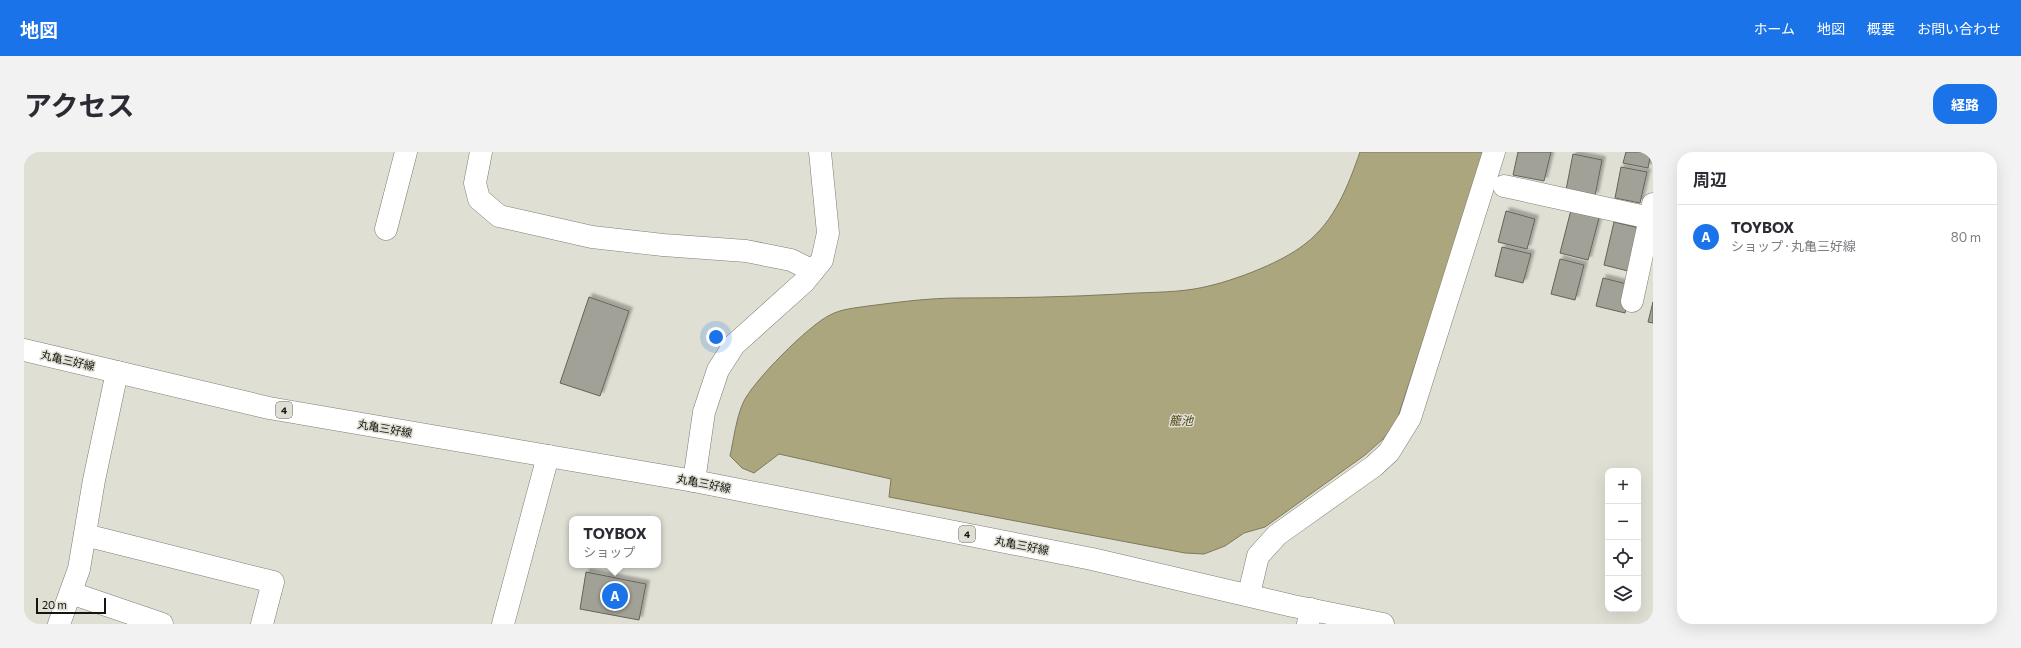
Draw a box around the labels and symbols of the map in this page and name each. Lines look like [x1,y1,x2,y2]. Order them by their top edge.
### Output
your location [706,327,726,347]
street label: 丸亀三好線 [40,347,96,373]
road number: 4 [276,402,292,418]
water label: 籠池 [1169,413,1194,427]
street label: 丸亀三好線 [357,417,413,439]
street label: 丸亀三好線 [676,471,732,495]
road number: 4 [959,526,975,542]
street label: 丸亀三好線 [994,533,1050,557]
pin: A [602,581,628,611]
scale bar [36,596,106,615]

